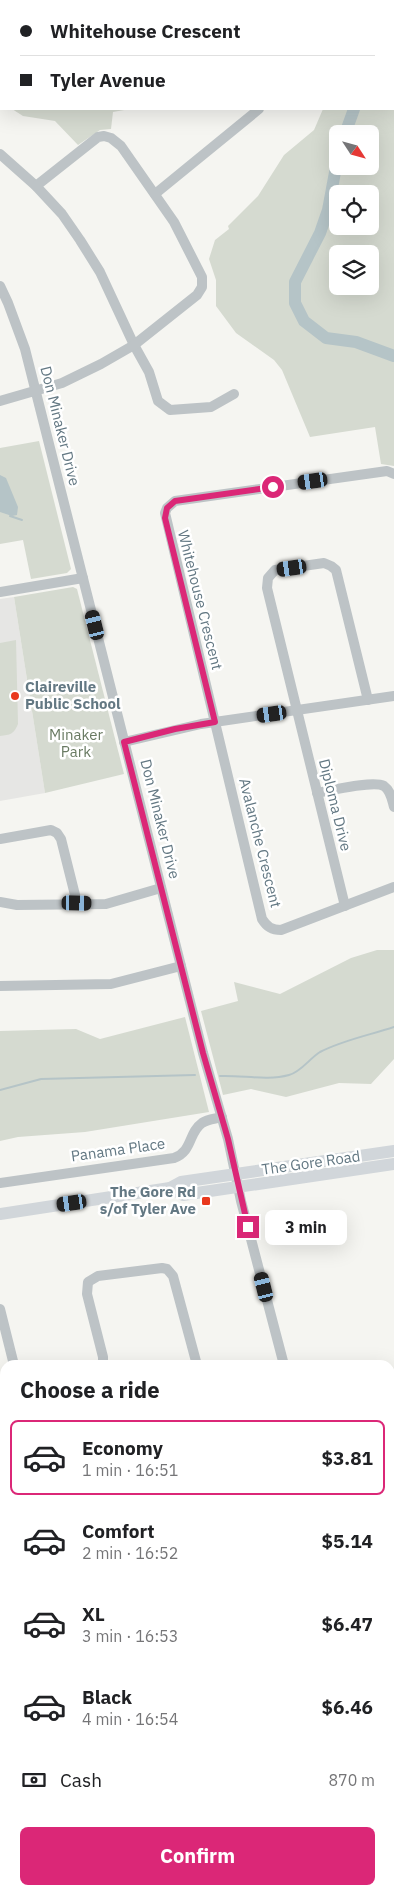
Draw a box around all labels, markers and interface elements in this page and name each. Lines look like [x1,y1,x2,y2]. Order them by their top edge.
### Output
text: Whitehouse Crescent [50,19,240,43]
text: Tyler Avenue [50,68,166,92]
north arrow [329,125,379,175]
map controls [329,125,379,295]
button: locate [329,185,379,235]
button: layers [329,245,379,295]
street label: Don Minaker Drive [36,364,85,488]
car [297,471,328,491]
route start [262,476,284,498]
street label: Whitehouse Crescent [174,528,227,672]
car [276,558,307,578]
car [84,609,105,641]
place label: Claireville Public School [25,677,121,713]
marker: Claireville Public School [9,690,21,702]
car [256,704,287,724]
park label: Minaker Park [49,725,103,761]
street label: Don Minaker Drive [136,757,185,881]
street label: Diploma Drive [315,757,356,853]
street label: Avalanche Crescent [235,776,286,910]
car [61,895,92,911]
street label: Panama Place [70,1133,166,1166]
street label: The Gore Road [260,1146,361,1179]
place label: The Gore Rd s/of Tyler Ave [100,1182,196,1218]
car [56,1193,87,1213]
marker: The Gore Rd s/of Tyler Ave [200,1195,212,1207]
callout: 3 min [266,1210,348,1244]
route end [237,1216,259,1238]
text: 3 min [285,1217,327,1237]
car [253,1271,274,1303]
text: Choose a ride [20,1375,160,1404]
icon: car [22,1435,67,1480]
text: Economy [82,1436,163,1460]
text: $3.81 [321,1446,373,1470]
text: 1 min · 16:51 [82,1460,178,1480]
icon: car [22,1518,67,1563]
text: Comfort [82,1519,155,1543]
text: $5.14 [321,1529,373,1553]
text: 2 min · 16:52 [82,1543,178,1563]
icon: car [22,1601,67,1646]
text: XL [82,1602,105,1626]
text: $6.47 [321,1612,373,1636]
text: 3 min · 16:53 [82,1626,178,1646]
icon: car [22,1684,67,1729]
text: Black [82,1685,132,1709]
text: $6.46 [321,1695,373,1719]
text: 4 min · 16:54 [82,1709,178,1729]
icon: cash [20,1766,48,1794]
text: Cash [60,1768,102,1792]
text: 870 m [328,1770,375,1790]
button: Confirm [20,1827,375,1885]

